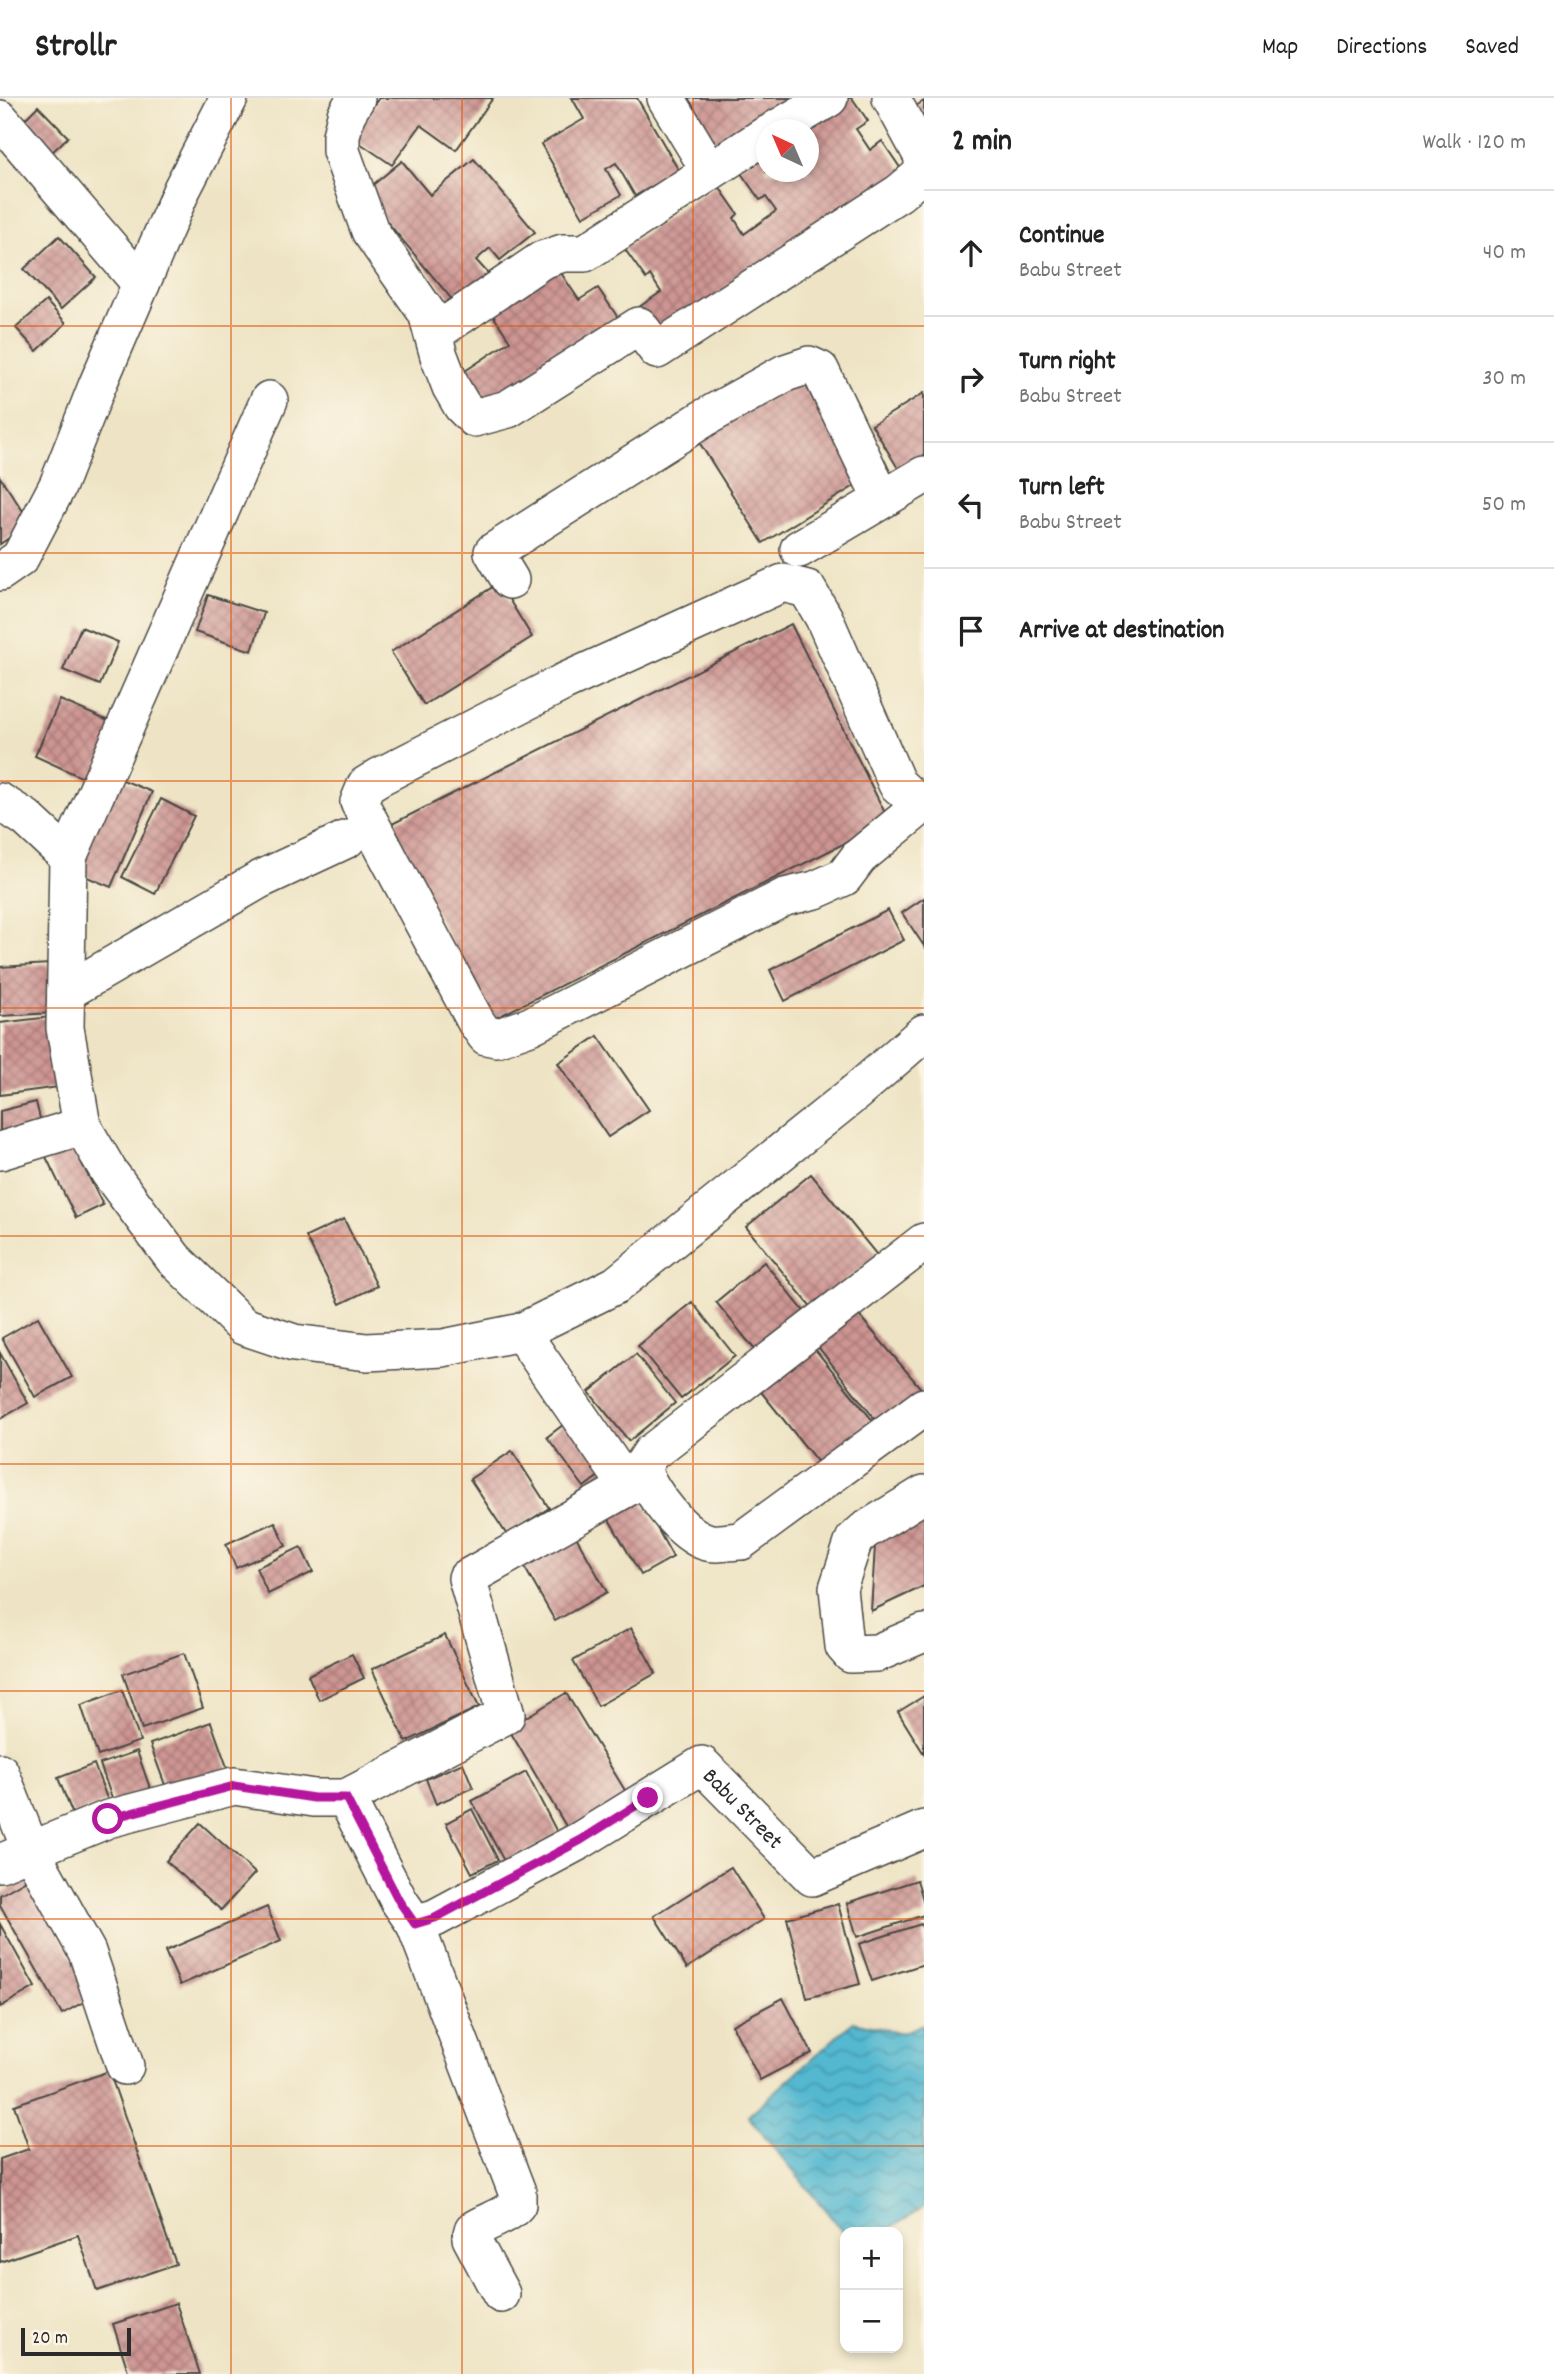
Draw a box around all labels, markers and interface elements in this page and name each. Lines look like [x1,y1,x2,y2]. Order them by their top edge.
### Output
text: Strollr [35,25,117,72]
text: Map [1262,31,1298,65]
text: Directions [1336,31,1427,65]
text: Saved [1465,31,1519,65]
north arrow [756,119,819,182]
text: 2 min [952,122,1012,165]
text: Walk · 120 m [1423,127,1526,160]
text: Continue [1019,218,1104,255]
icon: ahead [952,234,990,272]
text: 40 m [1483,237,1526,270]
text: Babu Street [1019,255,1122,288]
text: Turn right [1019,344,1116,381]
icon: right [952,360,990,398]
text: 30 m [1482,363,1526,396]
text: Babu Street [1019,381,1122,414]
text: Turn left [1019,470,1105,507]
icon: left [952,486,990,524]
text: 50 m [1482,489,1526,522]
text: Babu Street [1019,507,1122,540]
icon: arrive [952,612,990,650]
text: Arrive at destination [1019,613,1224,650]
street label: Babu Street [693,1762,789,1858]
route end [632,1782,663,1813]
route start [92,1803,123,1834]
map controls [840,2227,903,2353]
button: + [840,2227,903,2290]
button: − [840,2290,903,2353]
scale bar [21,2325,131,2357]
text: 20 m [32,2326,68,2353]

